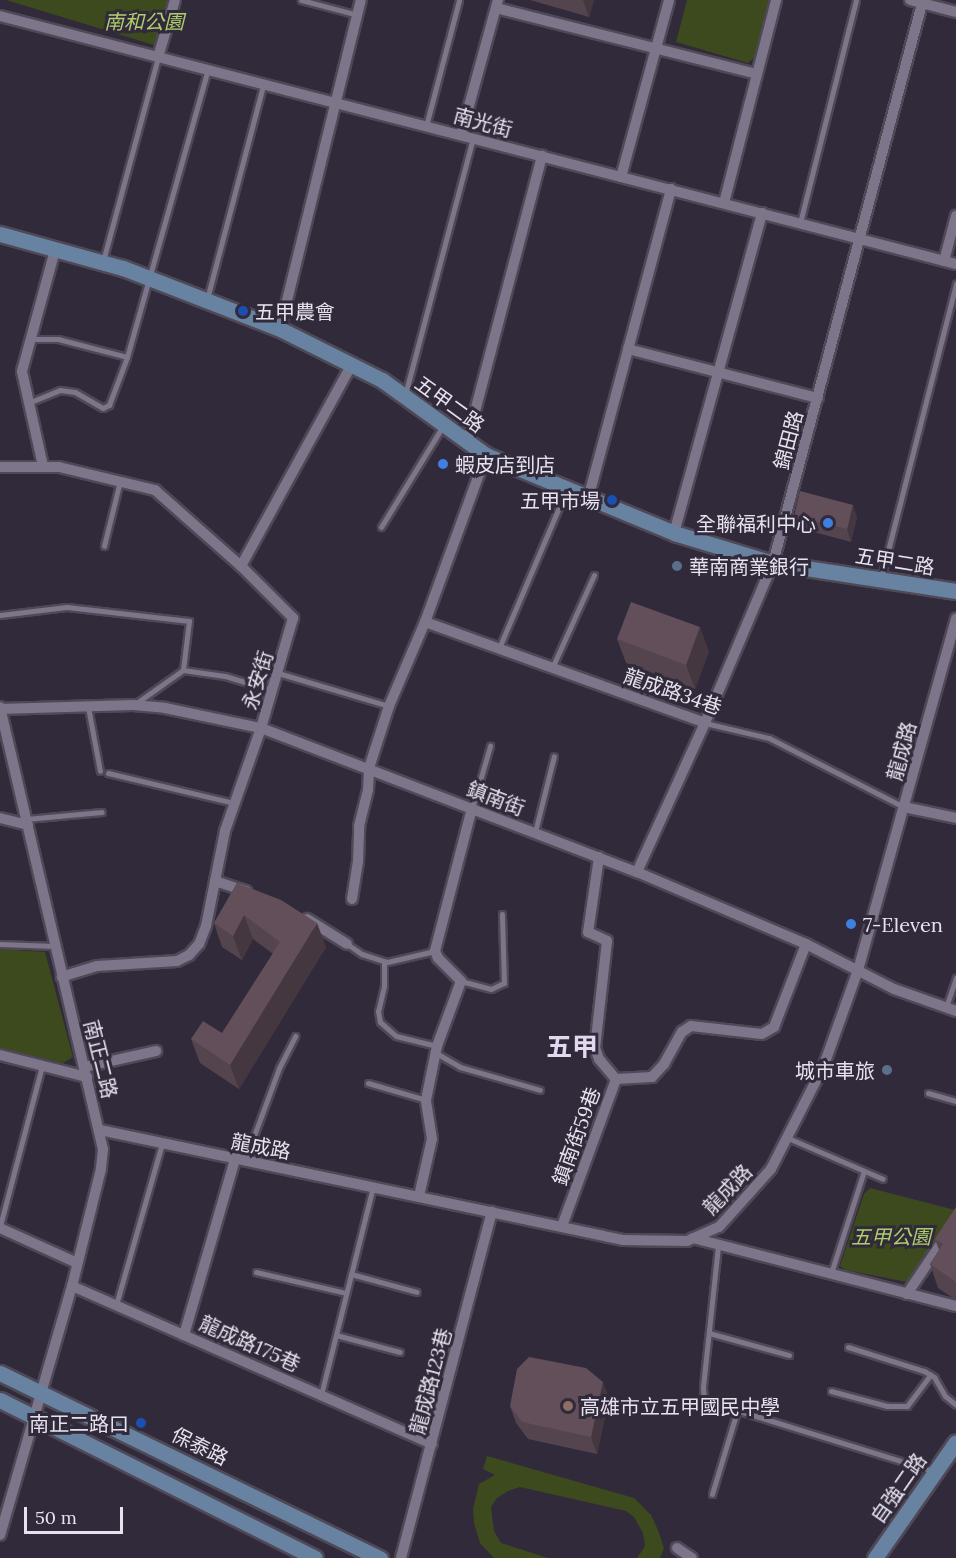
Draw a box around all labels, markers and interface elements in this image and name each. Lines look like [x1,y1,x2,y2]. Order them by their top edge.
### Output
park label: 南和公園 [104,9,184,33]
street label: 南光街 [451,103,515,141]
place label: 五甲農會 [255,299,335,323]
marker: 五甲農會 [236,304,250,318]
street label: 五甲二路 [411,371,489,437]
street label: 錦田路 [769,408,807,472]
place label: 蝦皮店到店 [455,452,555,476]
marker: 蝦皮店到店 [436,457,450,471]
place label: 五甲市場 [520,488,600,512]
marker: 五甲市場 [605,493,619,507]
place label: 全聯福利中心 [696,511,816,535]
marker: 全聯福利中心 [821,516,835,530]
street label: 五甲二路 [854,543,936,579]
place label: 華南商業銀行 [689,554,809,578]
marker: 華南商業銀行 [670,559,684,573]
street label: 永安街 [237,648,277,712]
street label: 龍成路34巷 [621,663,725,719]
street label: 龍成路 [882,719,920,783]
street label: 鎮南街 [464,776,528,820]
place label: 7-Eleven [863,912,943,936]
marker: 7-Eleven [844,917,858,931]
street label: 南正二路 [80,1017,122,1101]
district label: 五甲 [546,1031,598,1063]
place label: 城市車旅 [795,1058,875,1082]
marker: 城市車旅 [880,1063,894,1077]
street label: 鎮南街59巷 [547,1084,605,1188]
street label: 龍成路 [229,1128,293,1164]
street label: 龍成路 [698,1159,756,1219]
park label: 五甲公園 [851,1224,931,1248]
street label: 龍成路175巷 [196,1310,304,1376]
street label: 龍成路123巷 [404,1325,456,1437]
place label: 高雄市立五甲國民中學 [580,1394,780,1418]
marker: 高雄市立五甲國民中學 [561,1399,575,1413]
place label: 南正二路口 [29,1411,129,1435]
marker: 南正二路口 [134,1416,148,1430]
street label: 保泰路 [168,1422,232,1470]
street label: 自強二路 [865,1448,931,1528]
scale bar [27,1495,126,1533]
text: 50 m [35,1506,77,1529]

